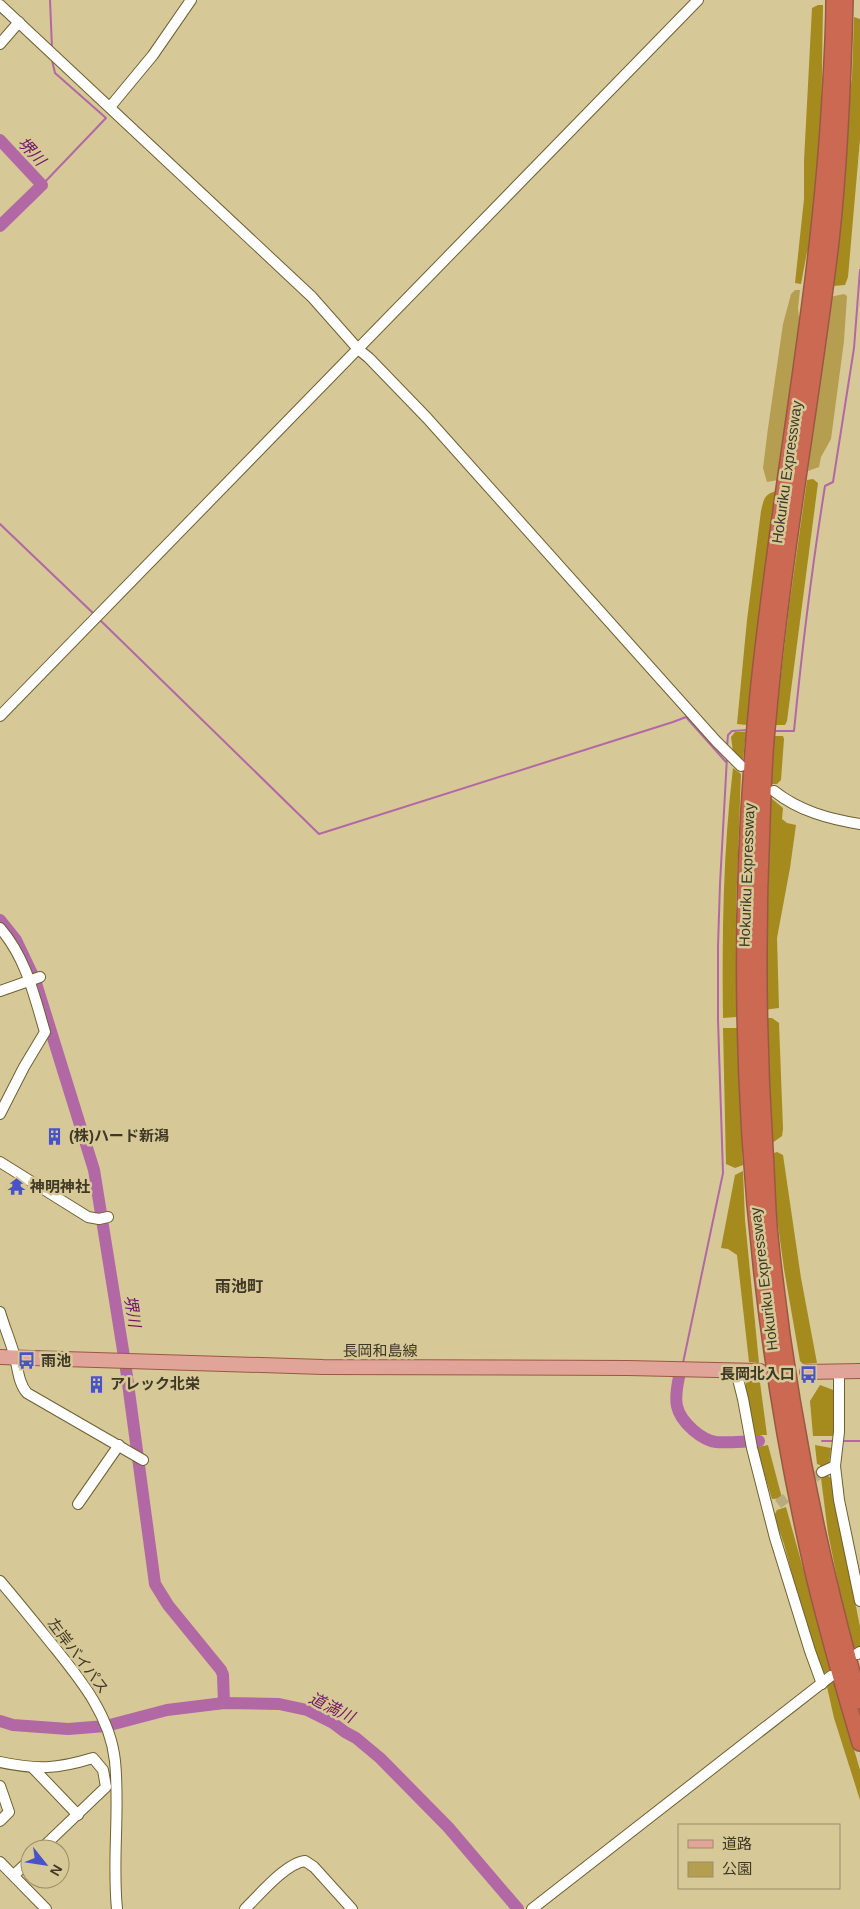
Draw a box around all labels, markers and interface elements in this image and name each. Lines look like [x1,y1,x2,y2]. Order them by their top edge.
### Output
water label: 堺川 [15,134,50,170]
street label: Hokuriku Expressway [768,399,805,545]
street label: Hokuriku Expressway [735,802,758,947]
building icon: (株)ハード新潟 [45,1126,65,1146]
place label: (株)ハード新潟 [69,1127,169,1144]
temple icon: 神明神社 [6,1177,26,1197]
place label: 神明神社 [29,1178,90,1195]
street label: Hokuriku Expressway [746,1206,781,1352]
district label: 雨池町 [215,1278,263,1295]
water label: 堺川 [122,1294,144,1330]
street label: 長岡和島線 [342,1342,418,1359]
bus stop icon: 雨池 [17,1351,37,1371]
place label: 雨池 [41,1352,71,1369]
bus stop icon: 長岡北入口 [799,1364,819,1384]
place label: 長岡北入口 [720,1365,795,1382]
building icon: アレック北栄 [86,1374,106,1394]
place label: アレック北栄 [110,1375,200,1392]
street label: 左岸バイパス [45,1615,112,1697]
water label: 道満川 [306,1689,359,1726]
legend [678,1824,840,1889]
text: 道路 [722,1835,752,1852]
north arrow [20,1839,70,1889]
text: 公園 [722,1860,752,1877]
text: N [47,1862,66,1879]

